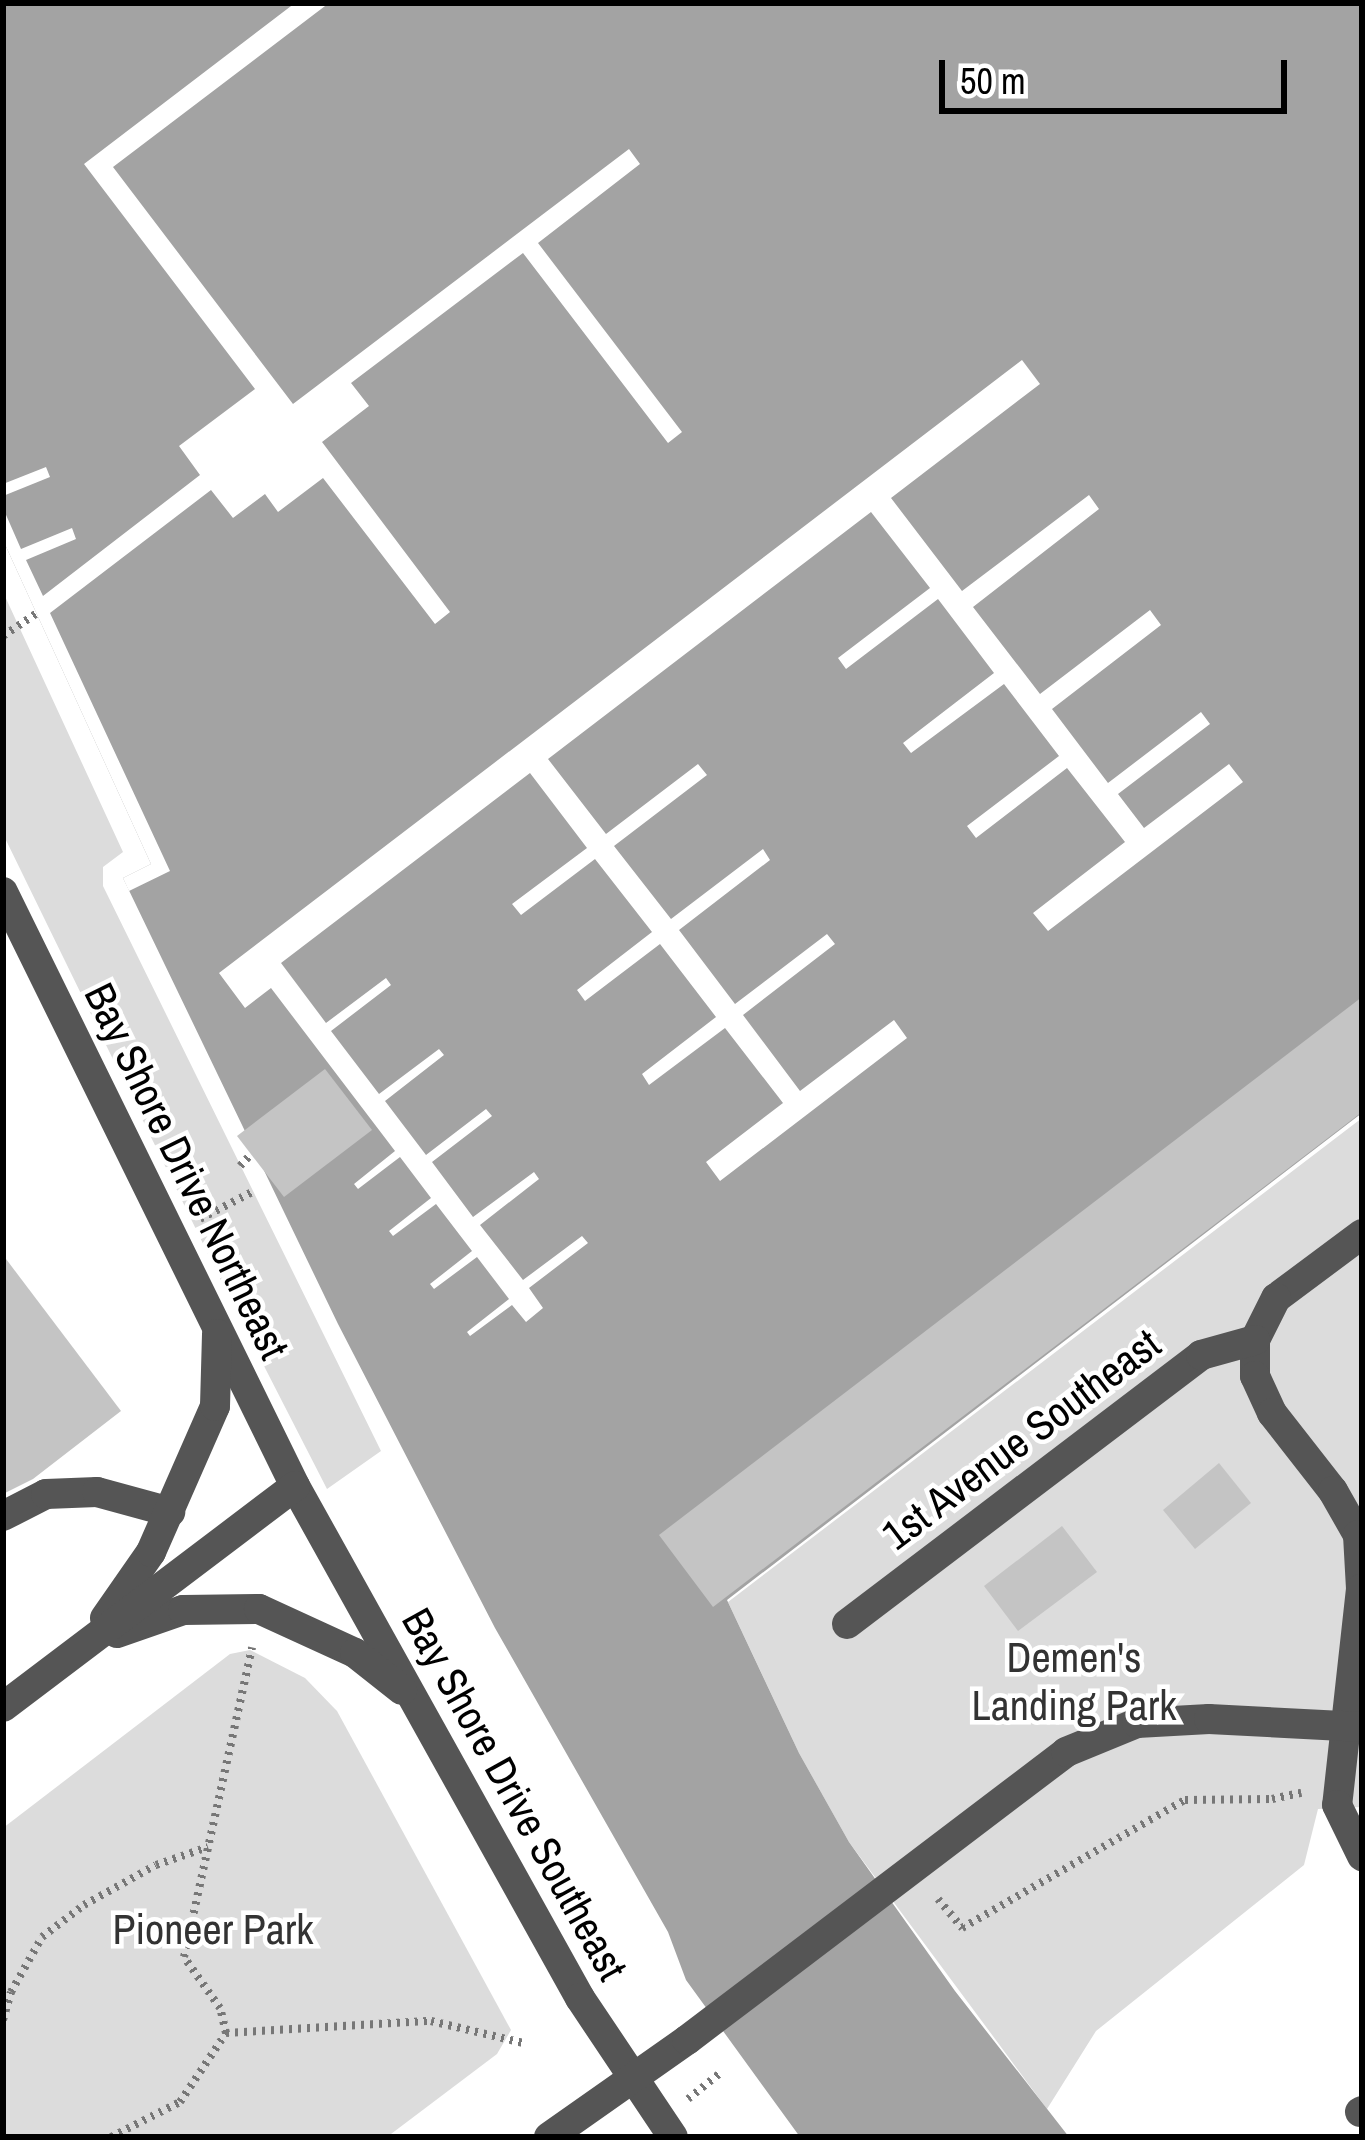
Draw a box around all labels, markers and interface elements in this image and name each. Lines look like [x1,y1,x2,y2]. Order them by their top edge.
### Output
scale bar [945,36,1293,110]
text: 50 m [960,57,1026,105]
street label: Bay Shore Drive Northeast [74,975,300,1367]
street label: 1st Avenue Southeast [871,1318,1171,1560]
street label: Bay Shore Drive Southeast [392,1599,638,1989]
park label: Demen's Landing Park [972,1632,1176,1730]
park label: Pioneer Park [112,1904,314,1954]

